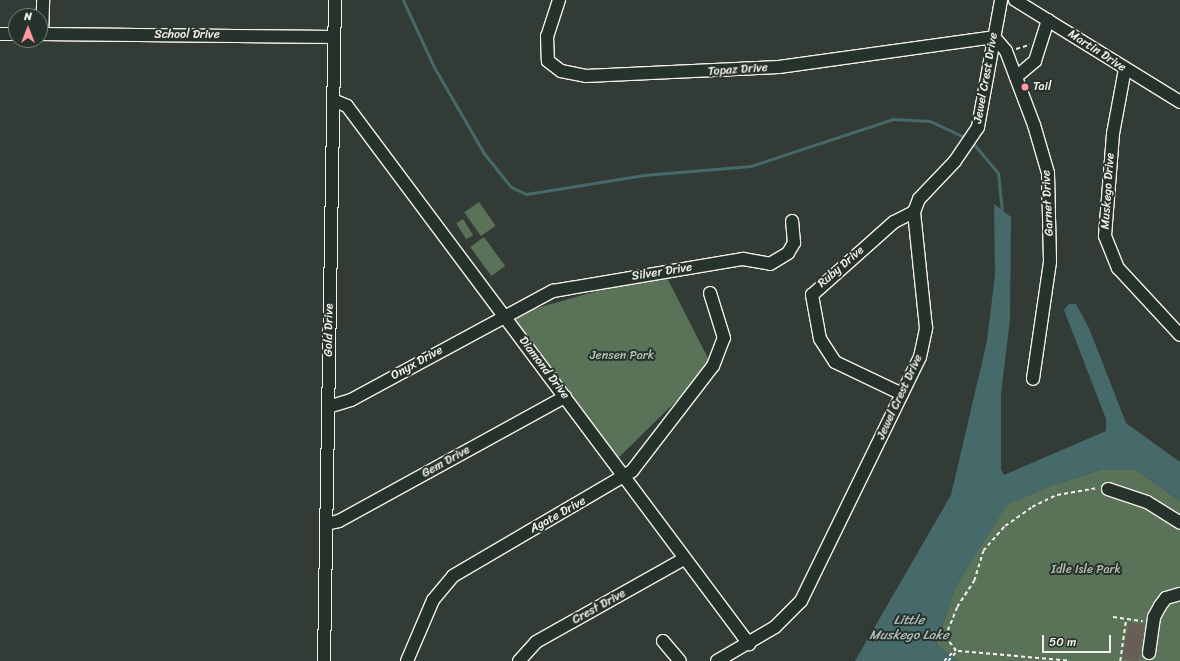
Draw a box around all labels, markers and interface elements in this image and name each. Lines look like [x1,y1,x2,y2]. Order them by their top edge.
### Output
text: N [24,7,32,26]
north arrow [8,8,48,48]
street label: Martin Drive [1065,27,1129,75]
street label: School Drive [154,28,220,42]
street label: Jewel Crest Drive [971,31,1001,125]
street label: Topaz Drive [708,61,768,79]
place label: Tail [1033,80,1051,94]
marker: Tail [1020,82,1030,92]
street label: Muskego Drive [1098,152,1118,230]
street label: Garnet Drive [1039,170,1057,236]
street label: Ruby Drive [815,243,867,291]
street label: Silver Drive [631,260,693,284]
street label: Gold Drive [321,303,337,357]
street label: Diamond Drive [516,334,572,402]
street label: Onyx Drive [389,343,445,383]
park label: Jensen Park [590,349,654,363]
street label: Jewel Crest Drive [874,352,926,442]
street label: Gem Drive [419,443,473,481]
street label: Agate Drive [528,494,588,536]
park label: Idle Isle Park [1050,563,1122,577]
street label: Crest Drive [570,586,628,628]
water label: Little Muskego Lake [869,613,949,644]
scale bar [1044,627,1113,653]
text: 50 m [1049,631,1076,653]

